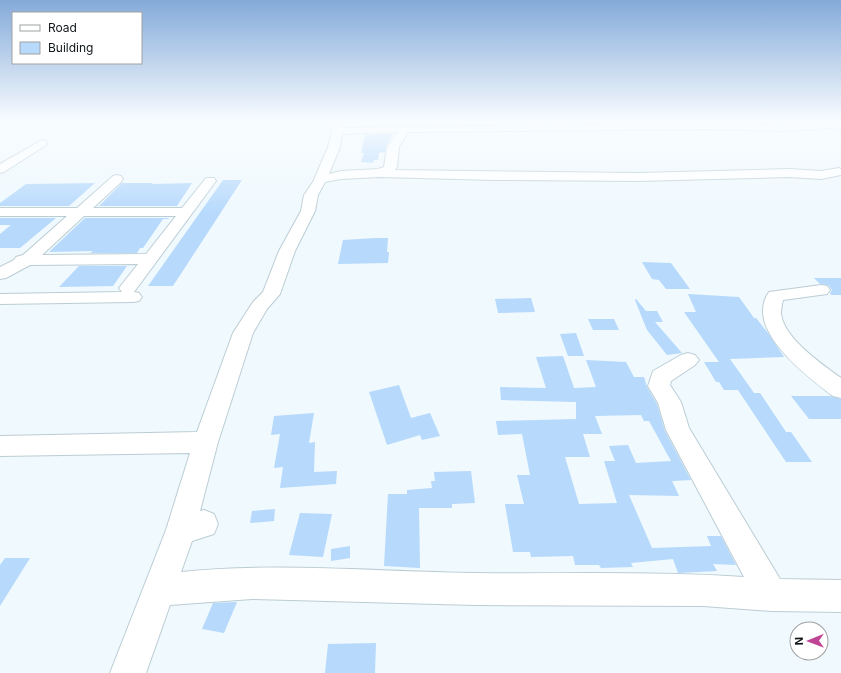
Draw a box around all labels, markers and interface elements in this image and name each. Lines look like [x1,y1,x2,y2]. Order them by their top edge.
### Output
legend [12,12,142,64]
text: Road [48,20,77,35]
text: Building [48,40,93,55]
north arrow [789,621,829,661]
text: N [792,637,806,645]

